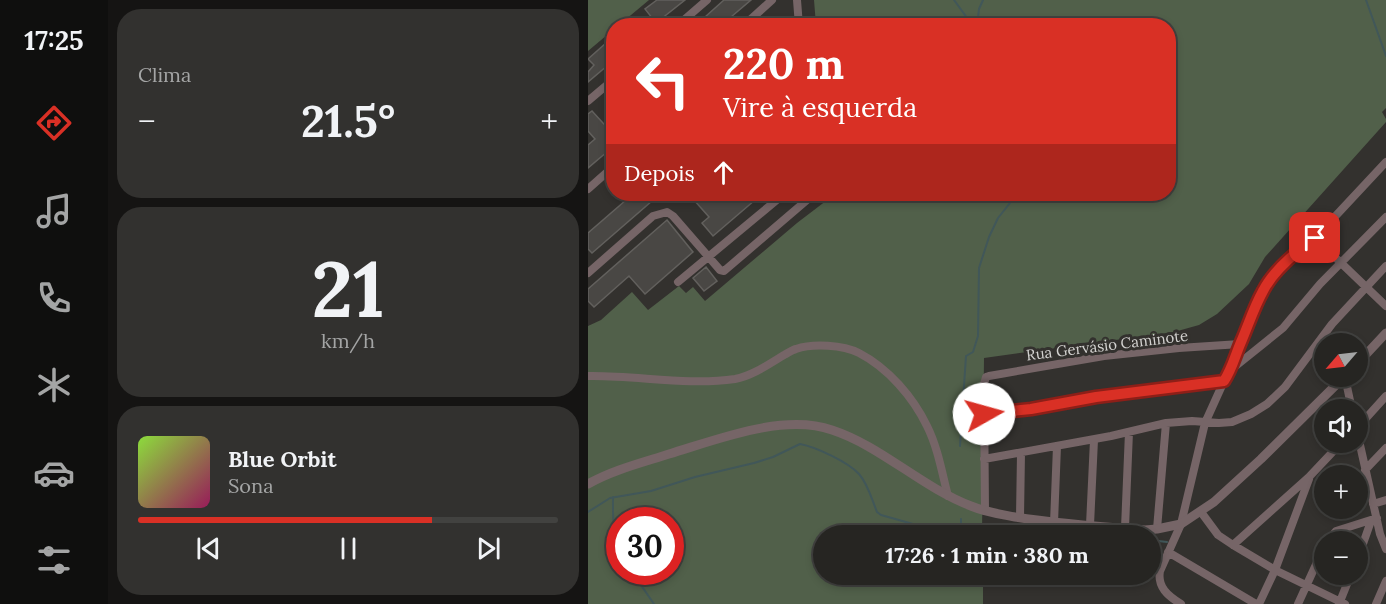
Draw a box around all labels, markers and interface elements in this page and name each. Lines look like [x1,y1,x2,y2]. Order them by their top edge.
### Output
text: 17:25 [24,23,84,57]
text: 220 m [723,37,844,91]
icon: left [624,42,702,120]
text: Clima [138,62,191,87]
text: Vire à esquerda [723,90,917,124]
text: 21.5° [301,92,395,149]
text: − [138,100,156,142]
text: + [540,100,558,142]
icon: directions [33,102,75,144]
icon: ahead [707,156,740,189]
text: Depois [624,159,695,187]
icon: music [33,190,75,232]
pin [1289,212,1340,263]
icon: arrive [1298,221,1331,254]
text: 21 [311,239,385,338]
icon: phone [33,277,75,319]
street label: Rua Gervásio Caminote [1025,326,1189,364]
text: km/h [321,328,375,353]
north arrow [1314,333,1368,387]
map controls [1314,333,1368,585]
icon: climate [33,364,75,406]
position arrow [952,382,1016,446]
button: sound [1314,399,1368,453]
text: Blue Orbit [228,445,336,473]
icon: car [33,452,75,494]
button: + [1314,465,1368,519]
text: Sona [228,473,274,498]
speed limit sign: 30 [606,507,684,585]
button: − [1314,531,1368,585]
icon: previous [192,532,225,565]
icon: pause [332,532,365,565]
icon: next [472,532,505,565]
icon: filters [33,539,75,581]
text: 17:26 · 1 min · 380 m [885,541,1089,569]

